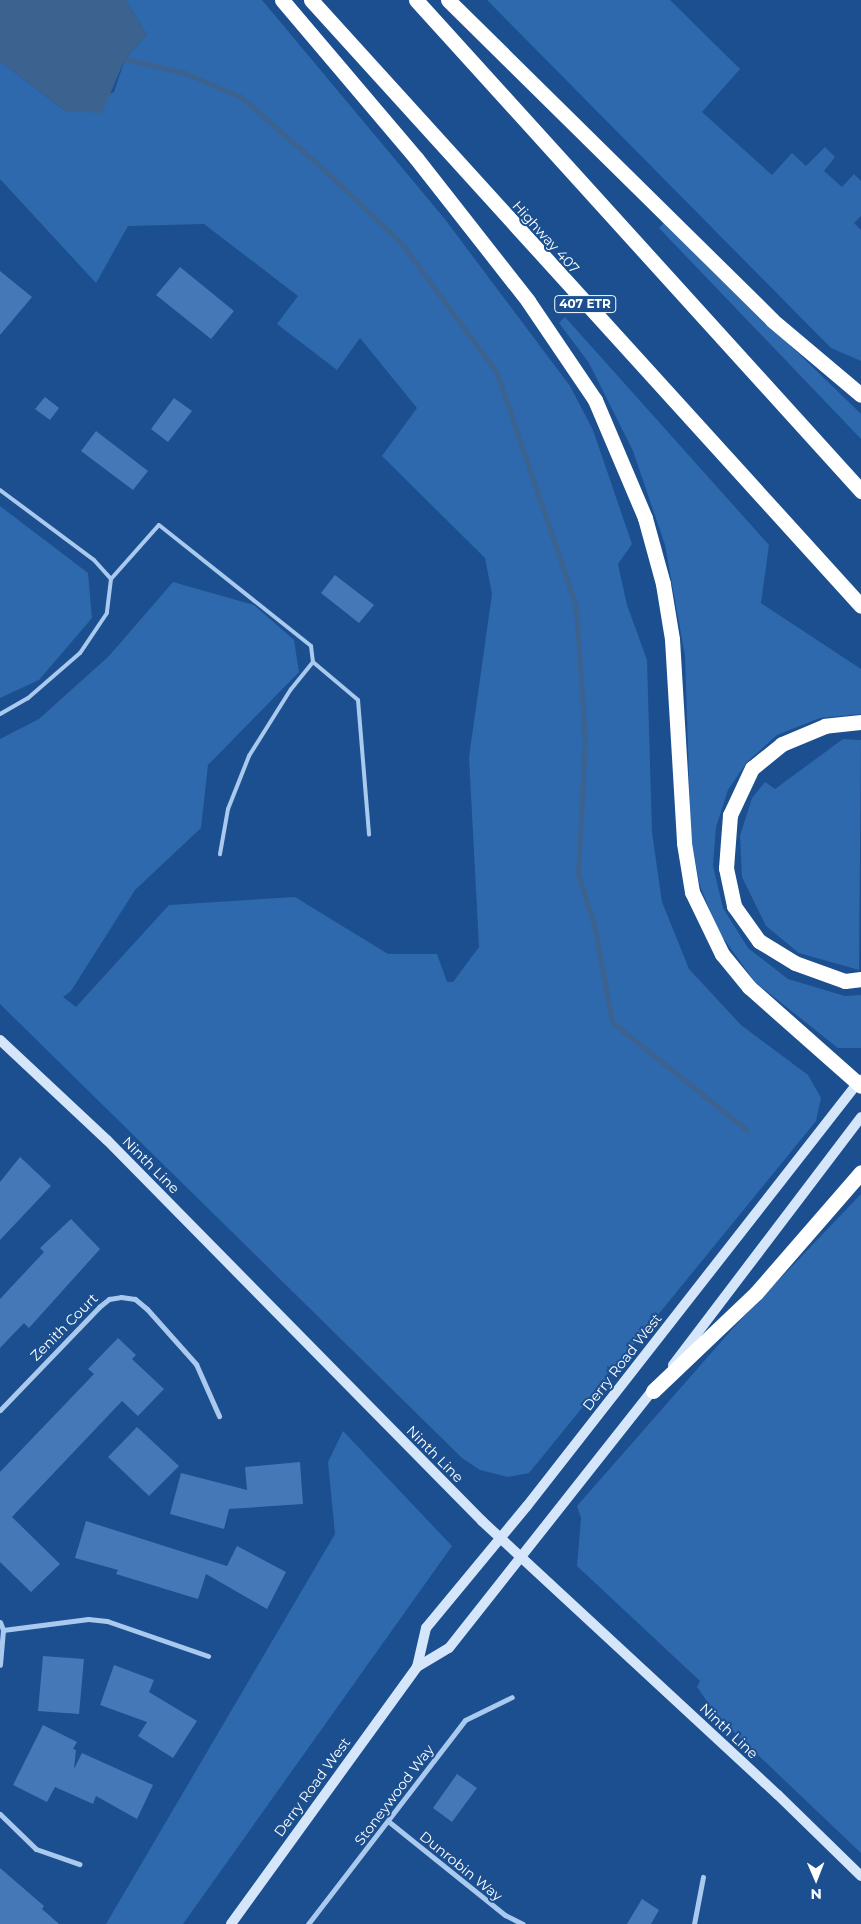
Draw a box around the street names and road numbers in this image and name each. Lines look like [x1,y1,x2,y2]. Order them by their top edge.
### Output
street label: Highway 407 [509,197,583,277]
road number: 407 ETR [554,294,616,314]
street label: Ninth Line [119,1133,183,1197]
street label: Zenith Court [27,1290,101,1364]
street label: Derry Road West [579,1310,665,1414]
street label: Ninth Line [403,1422,467,1486]
street label: Ninth Line [696,1700,762,1762]
street label: Derry Road West [270,1734,354,1840]
street label: Stoneywood Way [351,1741,437,1849]
street label: Dunrobin Way [416,1828,506,1904]

